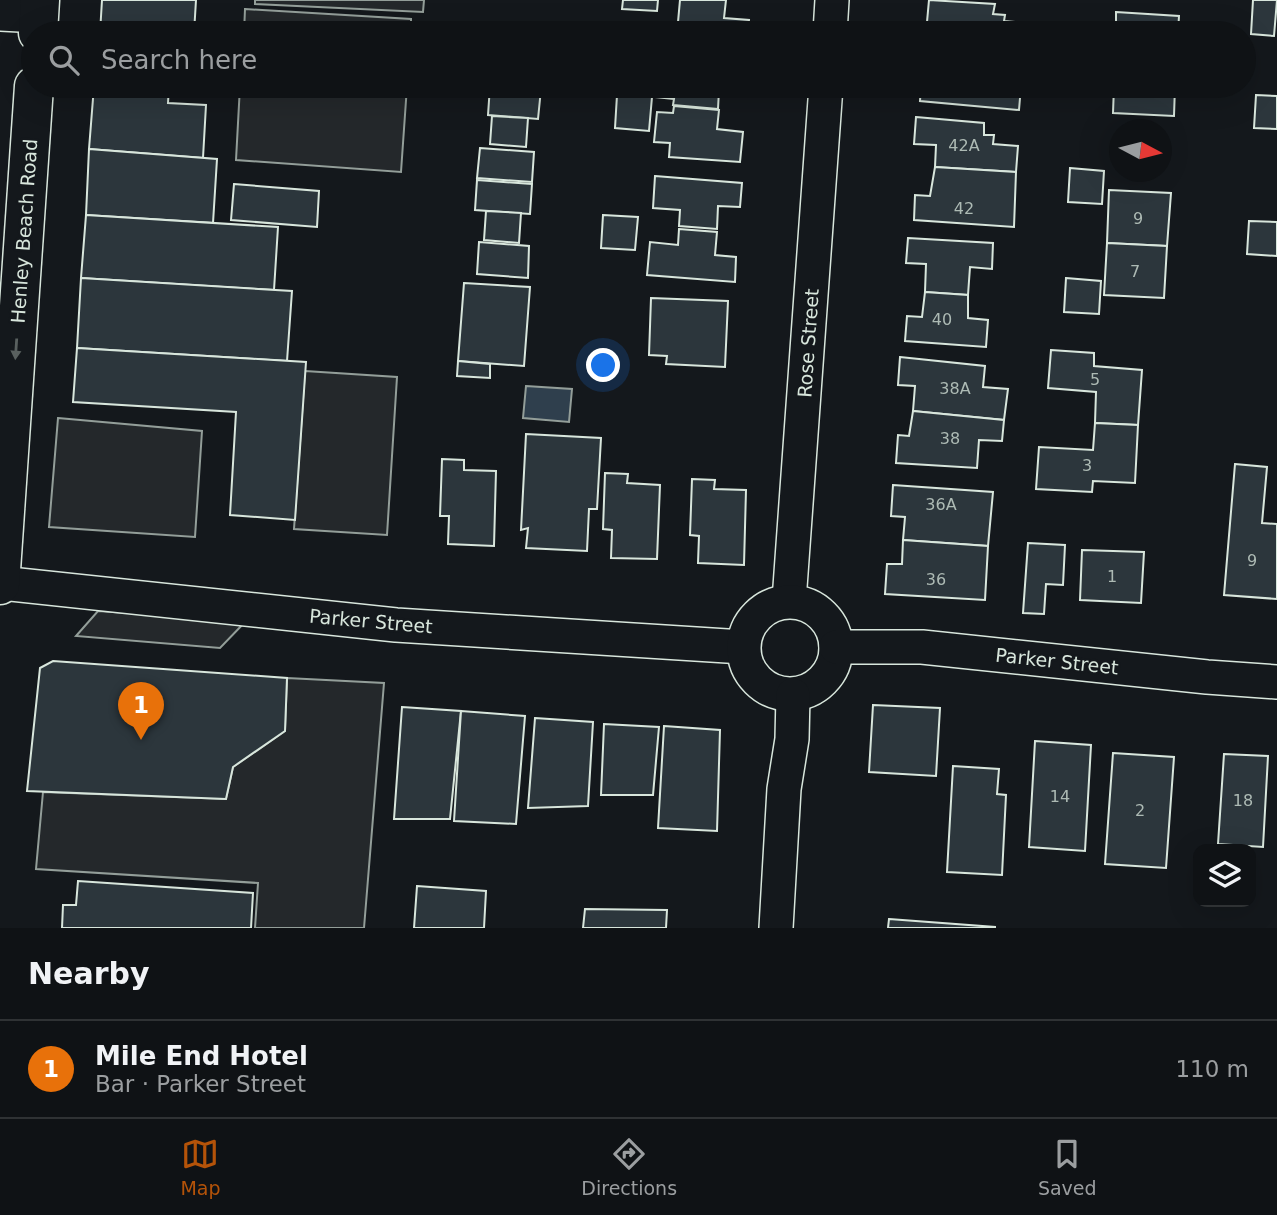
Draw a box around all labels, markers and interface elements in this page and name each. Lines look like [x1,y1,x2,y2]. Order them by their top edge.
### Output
search box [21,21,1256,98]
icon: search [45,41,83,79]
text: Search here [101,45,257,75]
north arrow [1109,119,1172,182]
house number: 42A [948,136,980,155]
street label: Henley Beach Road [7,138,41,324]
house number: 42 [954,199,974,218]
house number: 9 [1133,209,1143,228]
house number: 7 [1130,262,1140,281]
street label: Rose Street [793,288,823,398]
house number: 40 [932,310,952,329]
one-way arrow [10,339,21,361]
your location [586,348,620,382]
house number: 5 [1090,370,1100,389]
house number: 38A [939,379,971,398]
house number: 38 [940,429,960,448]
house number: 3 [1082,456,1092,475]
house number: 36A [925,495,957,514]
house number: 9 [1247,551,1257,570]
house number: 1 [1107,567,1117,586]
house number: 36 [926,570,946,589]
street label: Parker Street [308,605,434,637]
street label: Parker Street [994,644,1120,678]
pin: 1 [118,682,164,740]
house number: 14 [1050,787,1070,806]
house number: 18 [1233,791,1253,810]
house number: 2 [1135,801,1145,820]
map controls [1193,844,1256,907]
button: layers [1193,844,1256,907]
text: Nearby [28,956,150,991]
text: Mile End Hotel [95,1041,308,1071]
text: 1 [43,1056,59,1082]
text: 110 m [1175,1056,1249,1082]
text: Bar · Parker Street [95,1071,306,1097]
tab: Map [180,1135,221,1199]
tab: Directions [581,1135,677,1199]
tab: Saved [1038,1135,1097,1199]

